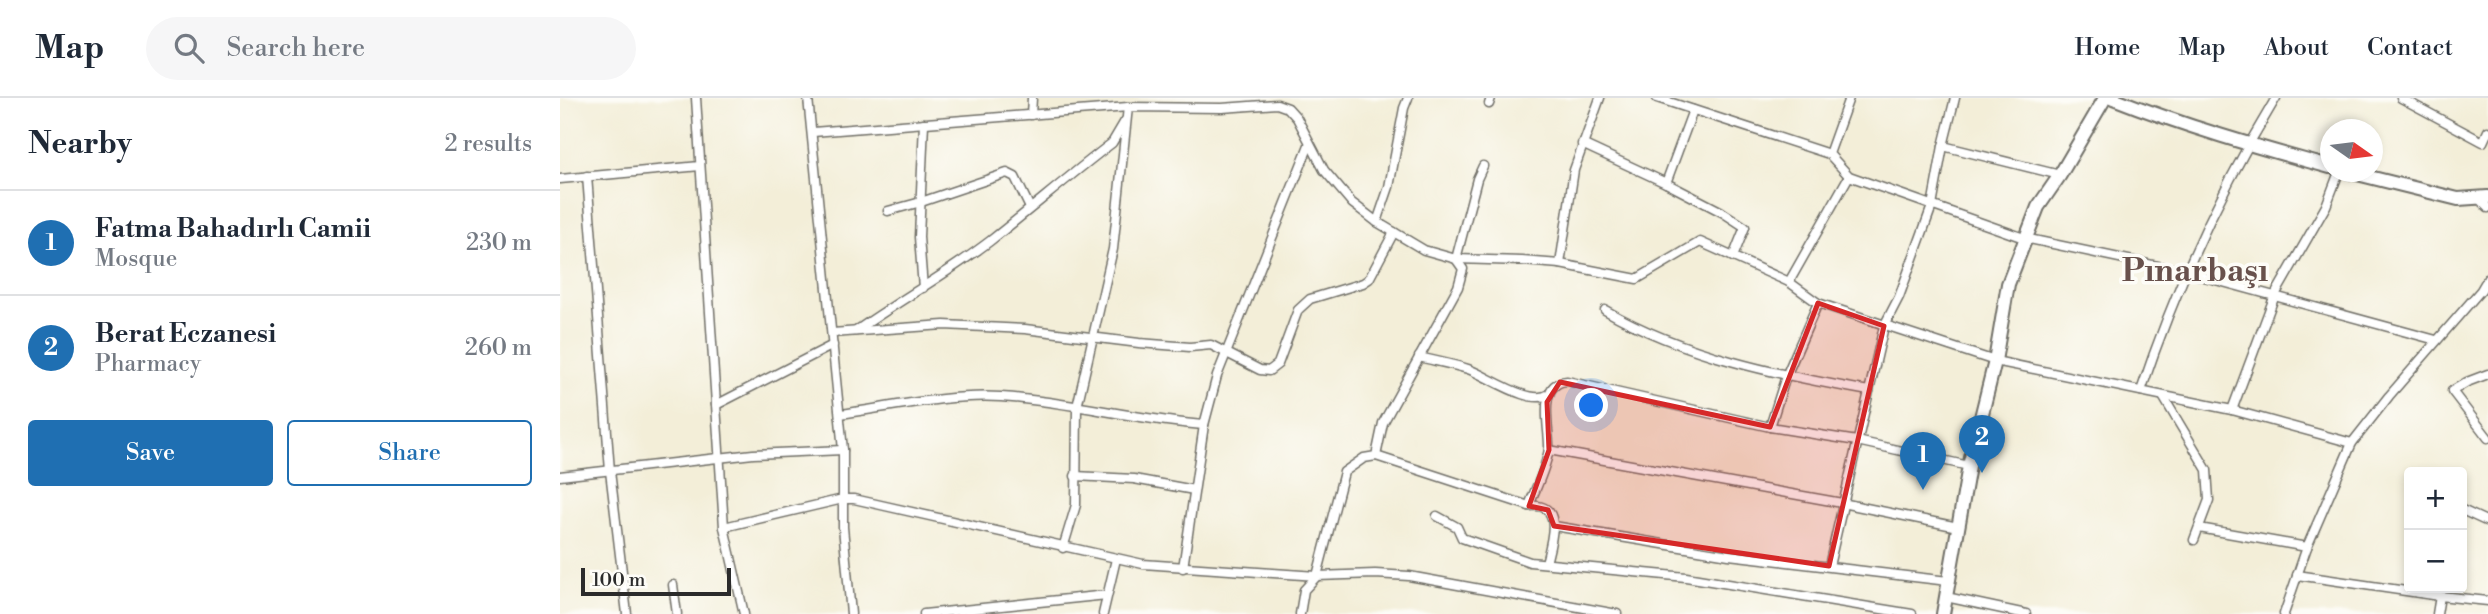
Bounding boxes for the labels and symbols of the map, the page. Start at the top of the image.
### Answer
north arrow [2320,119,2383,182]
district label: Pınarbaşı [2122,251,2268,291]
your location [1574,388,1608,422]
pin: 2 [1959,415,2005,473]
pin: 1 [1900,432,1946,490]
scale bar [581,565,732,597]

